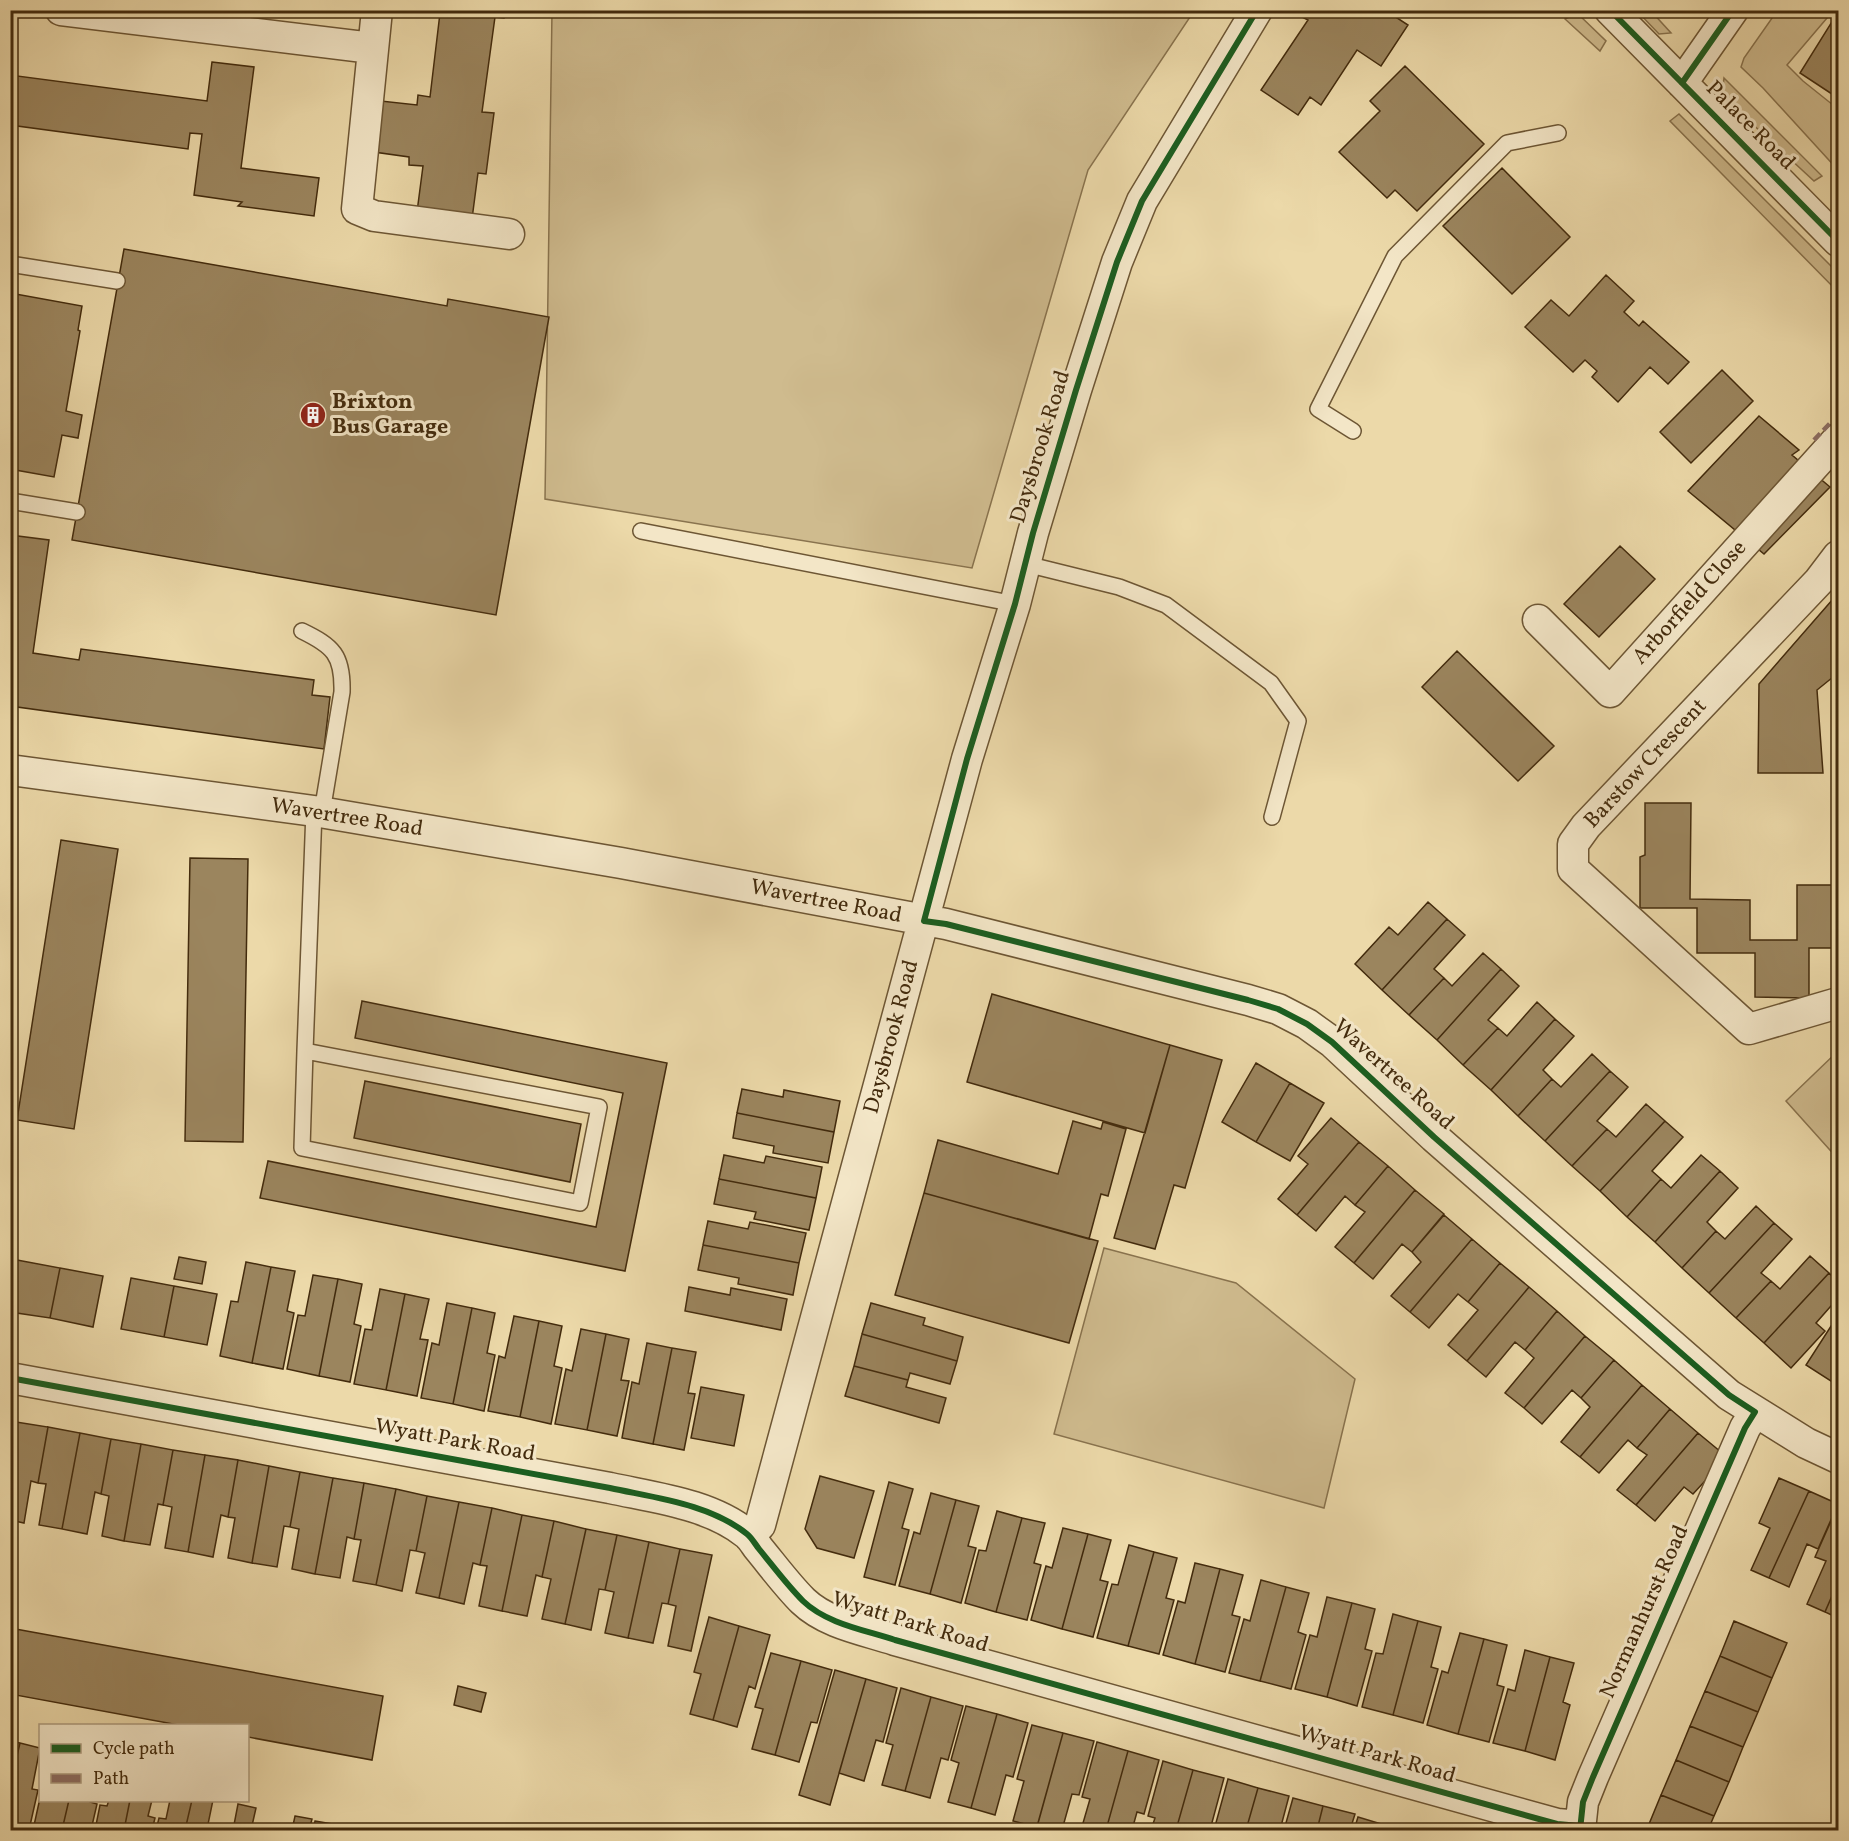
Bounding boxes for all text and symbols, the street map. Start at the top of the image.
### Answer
street label: Palace Road [1698,74,1802,178]
street label: Daysbrook Road [1003,367,1079,527]
place label: Brixton Bus Garage [332,387,448,443]
building icon: Brixton Bus Garage [298,400,328,430]
street label: Arborfield Close [1626,534,1754,672]
street label: Barstow Crescent [1578,692,1715,836]
street label: Wavertree Road [269,791,425,845]
street label: Wavertree Road [748,872,904,932]
street label: Daysbrook Road [857,957,927,1117]
street label: Wavertree Road [1325,1012,1461,1138]
street label: Wyatt Park Road [372,1412,538,1470]
street label: Normanhurst Road [1593,1520,1697,1704]
street label: Wyatt Park Road [828,1584,992,1662]
street label: Wyatt Park Road [1295,1718,1459,1792]
legend [39,1724,249,1802]
text: Cycle path [93,1737,175,1762]
text: Path [93,1767,129,1792]

